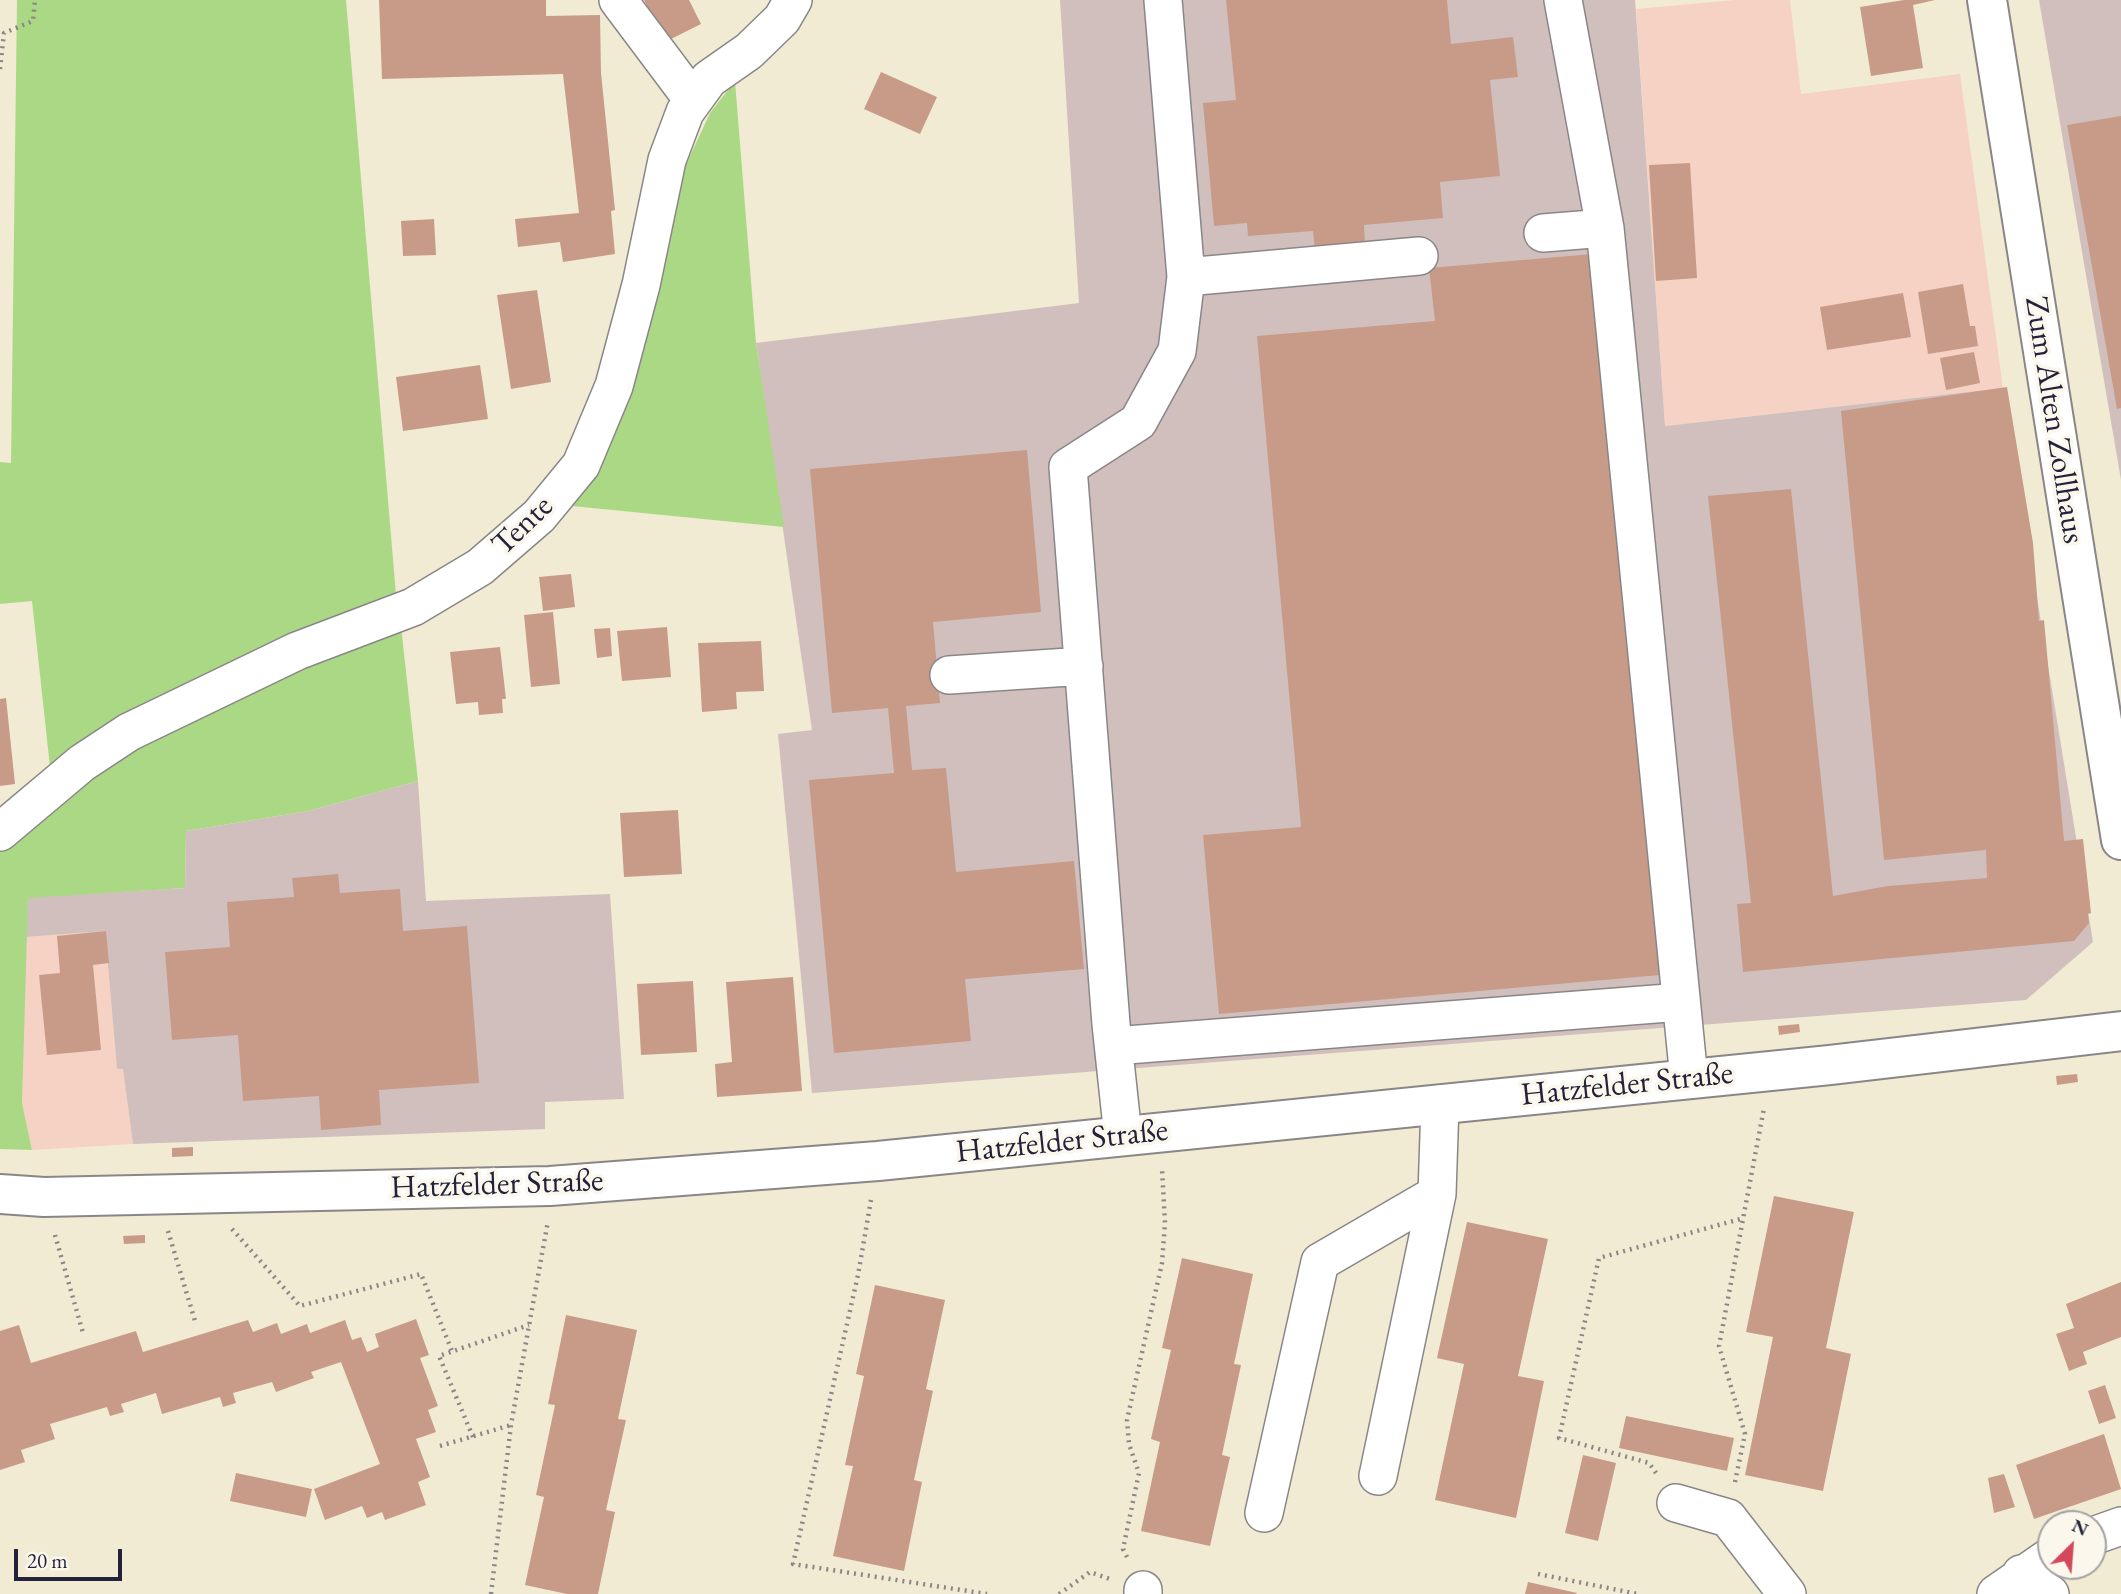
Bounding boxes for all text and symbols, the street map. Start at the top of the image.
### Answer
street label: Zum Alten Zollhaus [2016,294,2092,546]
street label: Tente [484,488,562,564]
street label: Hatzfelder Straße [1519,1055,1735,1115]
street label: Hatzfelder Straße [954,1112,1170,1172]
street label: Hatzfelder Straße [390,1162,604,1208]
north arrow [2037,1510,2107,1580]
text: N [2068,1513,2092,1542]
scale bar [18,1534,126,1578]
text: 20 m [27,1547,68,1574]

